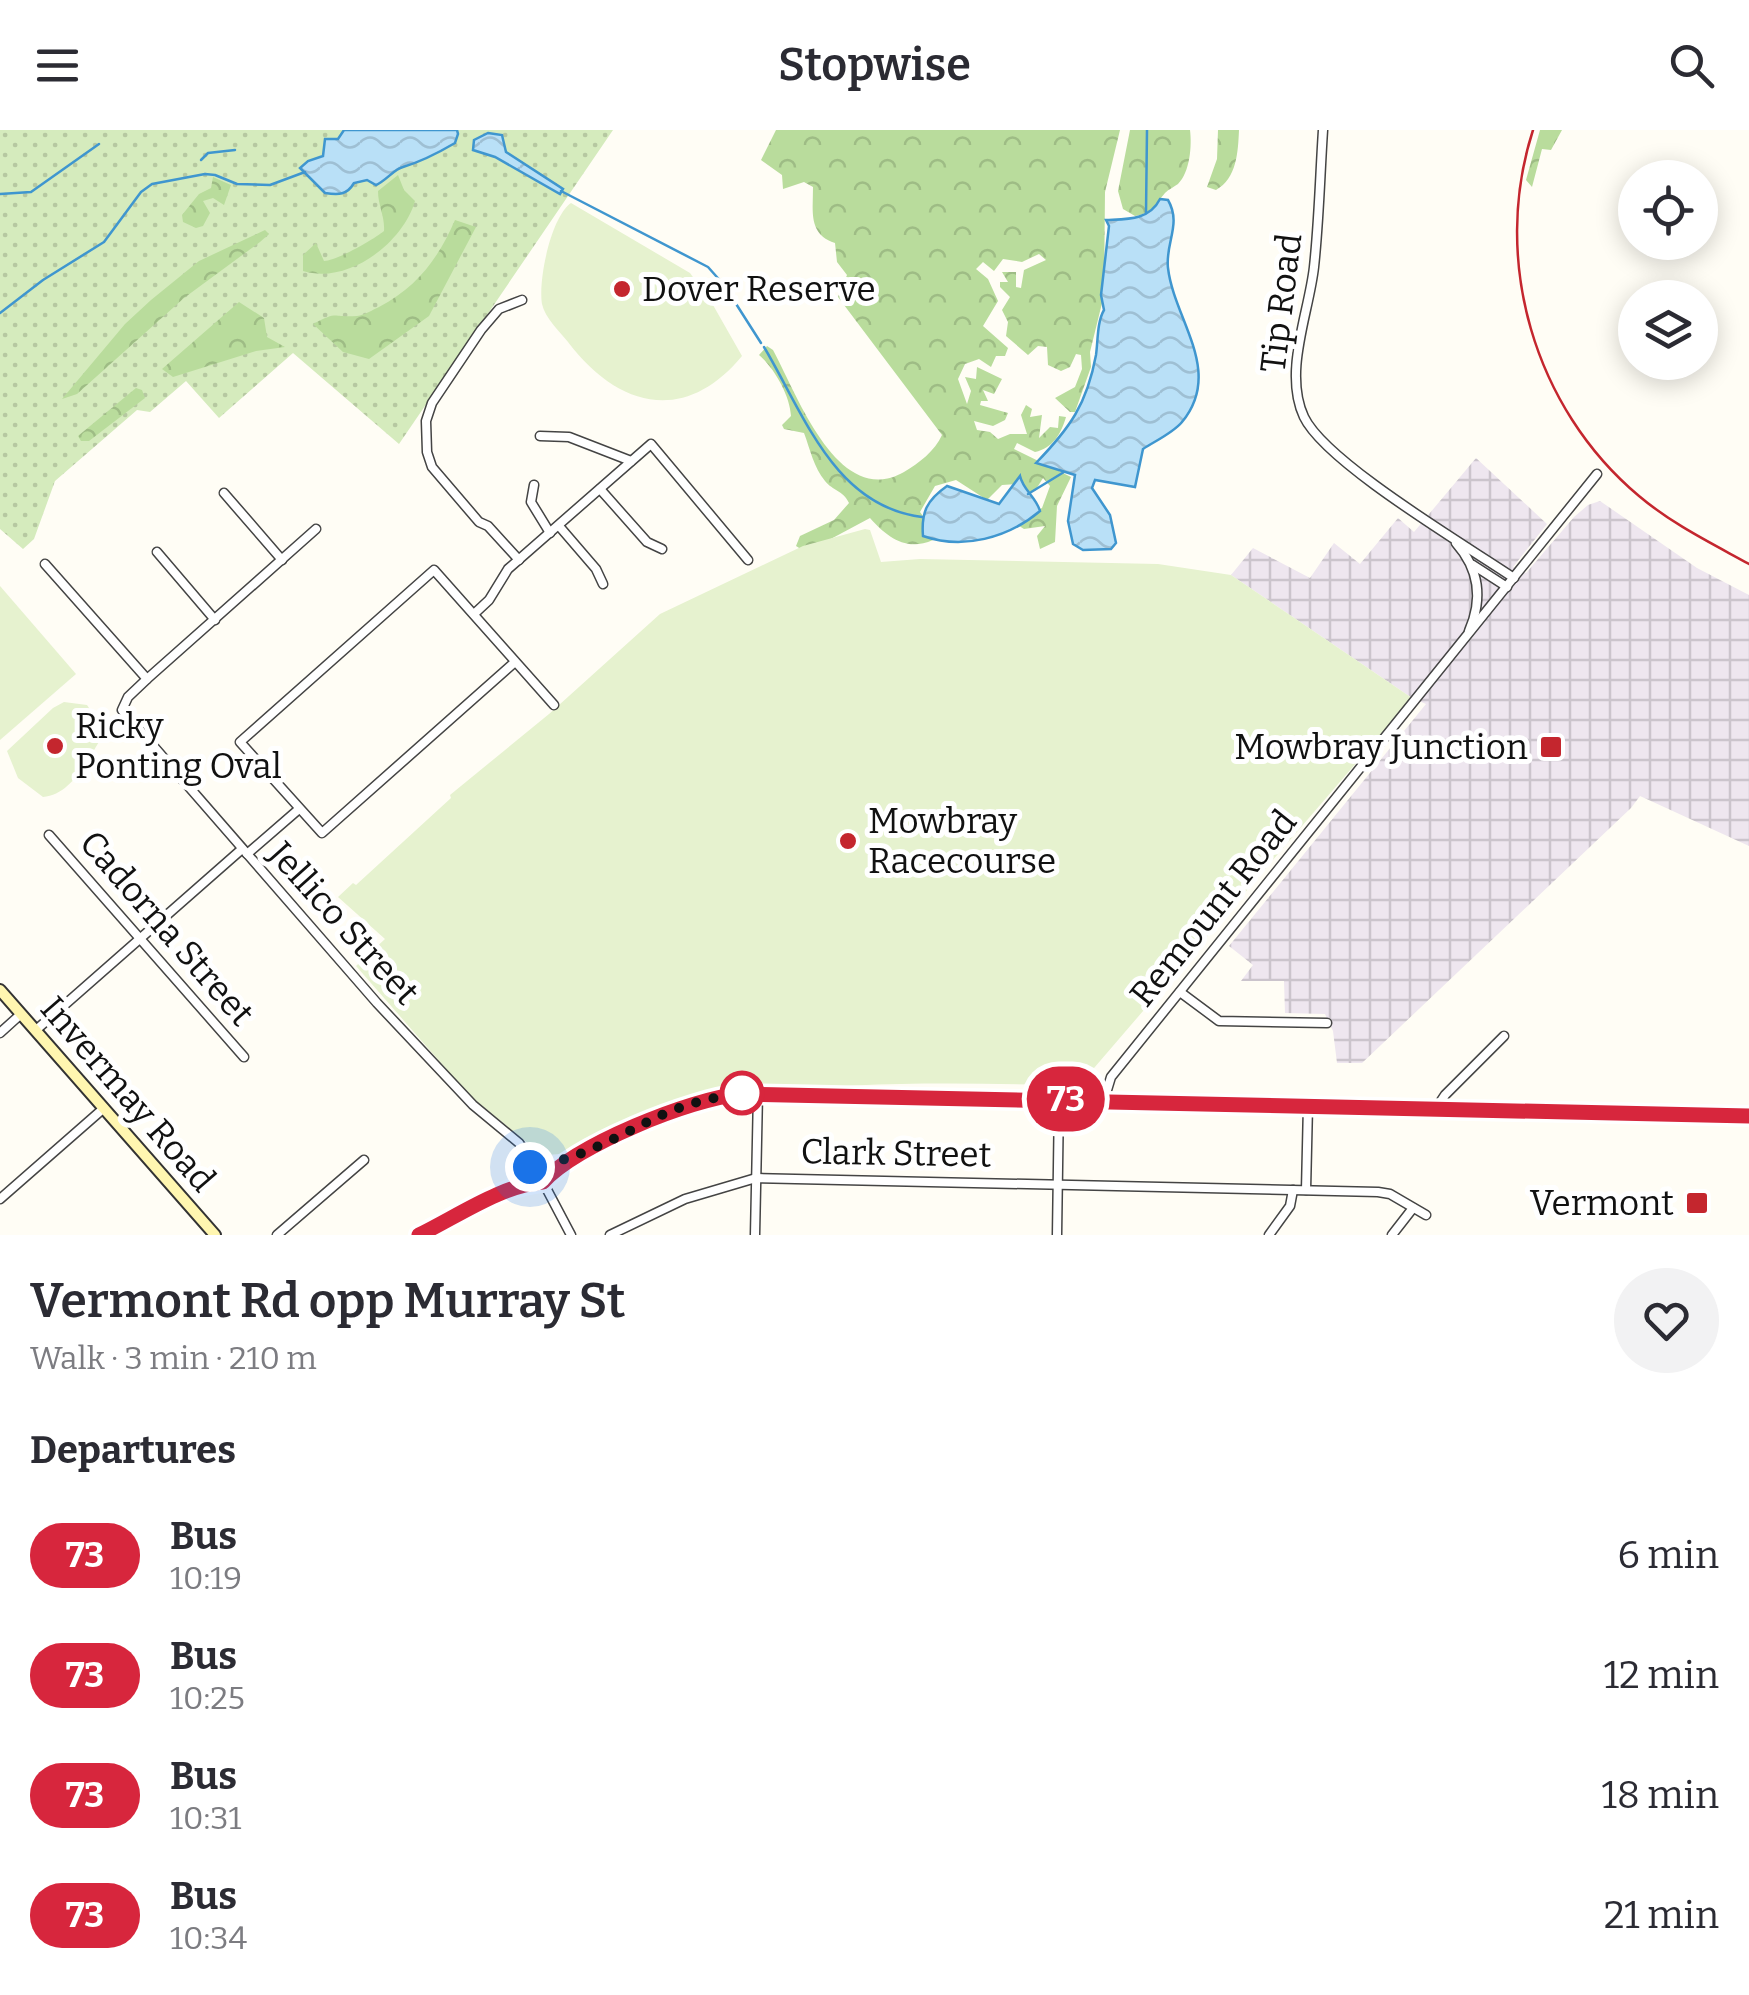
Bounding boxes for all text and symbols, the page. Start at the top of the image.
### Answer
icon: menu [30,38,85,93]
text: Stopwise [778,38,971,92]
icon: search [1664,38,1719,93]
map controls [1618,160,1718,380]
button: locate [1618,160,1718,260]
street label: Tip Road [1252,231,1310,375]
place label: Dover Reserve [642,268,876,310]
marker: Dover Reserve [611,278,633,300]
button: layers [1618,280,1718,380]
place label: Ricky Ponting Oval [75,705,282,787]
place label: Mowbray Junction [1234,726,1528,768]
marker: Mowbray Junction [1538,734,1564,760]
marker: Ricky Ponting Oval [44,735,66,757]
place label: Mowbray Racecourse [868,800,1056,882]
street label: Remount Road [1121,801,1305,1015]
street label: Cadorna Street [71,822,263,1034]
marker: Mowbray Racecourse [837,830,859,852]
street label: Jellico Street [259,832,428,1013]
street label: Invermay Road [32,988,224,1200]
line badge: 73 [1021,1066,1111,1132]
unlabelled marker [721,1072,763,1114]
text: 73 [1047,1078,1085,1120]
street label: Clark Street [800,1130,992,1176]
your location [505,1142,555,1192]
place label: Vermont [1530,1182,1674,1224]
marker: Vermont [1684,1190,1710,1216]
button: heart [1614,1268,1719,1373]
text: Vermont Rd opp Murray St [30,1272,625,1330]
text: Walk · 3 min · 210 m [30,1339,317,1377]
text: Departures [30,1427,236,1473]
text: Bus [170,1513,237,1559]
text: 6 min [1617,1532,1719,1578]
text: 73 [66,1534,104,1576]
text: 10:19 [170,1559,242,1597]
text: Bus [170,1633,237,1679]
text: 12 min [1604,1652,1719,1698]
text: 73 [66,1654,104,1696]
text: 10:25 [170,1679,245,1717]
text: Bus [170,1753,237,1799]
text: 18 min [1602,1772,1719,1818]
text: 73 [66,1774,104,1816]
text: 10:31 [170,1799,242,1837]
text: Bus [170,1873,237,1919]
text: 21 min [1604,1892,1719,1938]
text: 73 [66,1894,104,1936]
text: 10:34 [170,1919,247,1957]

